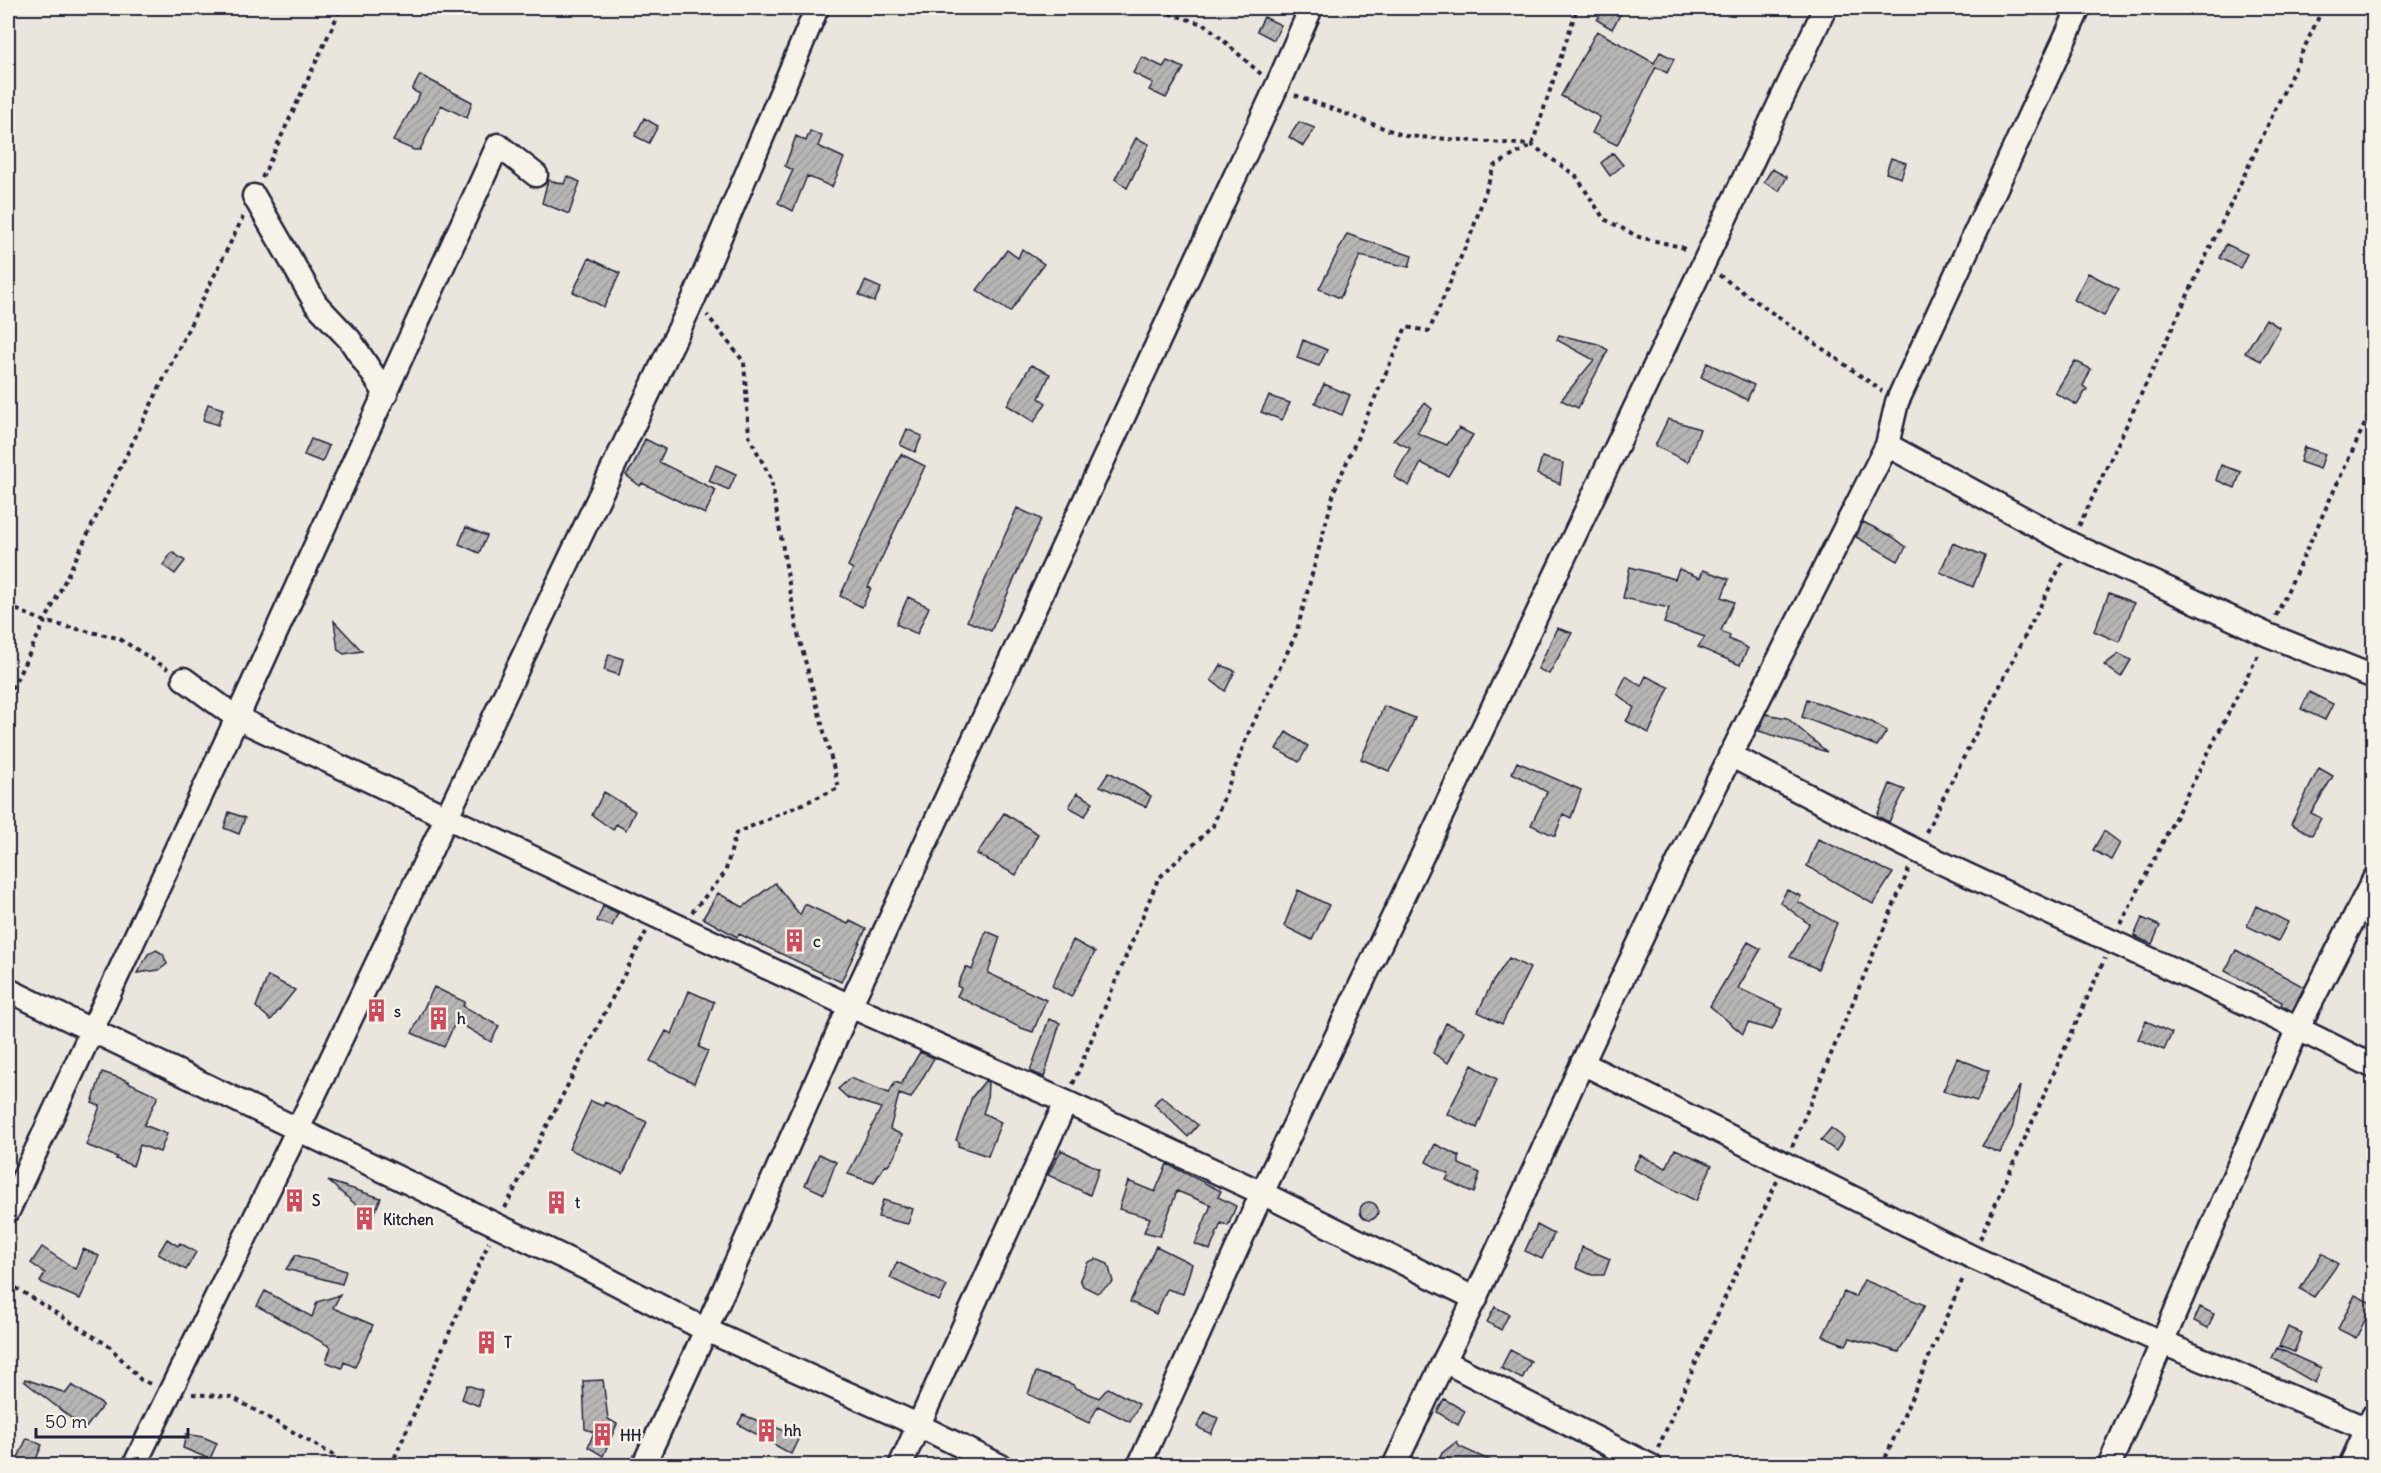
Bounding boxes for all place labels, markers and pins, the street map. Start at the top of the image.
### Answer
building icon: c [782,928,808,954]
place label: c [813,932,821,951]
building icon: s [363,998,389,1024]
place label: s [394,1002,401,1021]
building icon: h [426,1005,452,1031]
place label: h [457,1009,466,1028]
building icon: S [281,1187,307,1213]
building icon: t [544,1189,570,1215]
place label: S [312,1191,320,1210]
place label: t [575,1193,581,1212]
building icon: Kitchen [352,1206,378,1232]
place label: Kitchen [383,1210,434,1229]
building icon: T [473,1329,499,1355]
place label: T [504,1333,512,1352]
building icon: hh [753,1417,779,1443]
place label: hh [784,1421,802,1440]
building icon: HH [589,1422,615,1448]
place label: HH [620,1426,642,1445]

